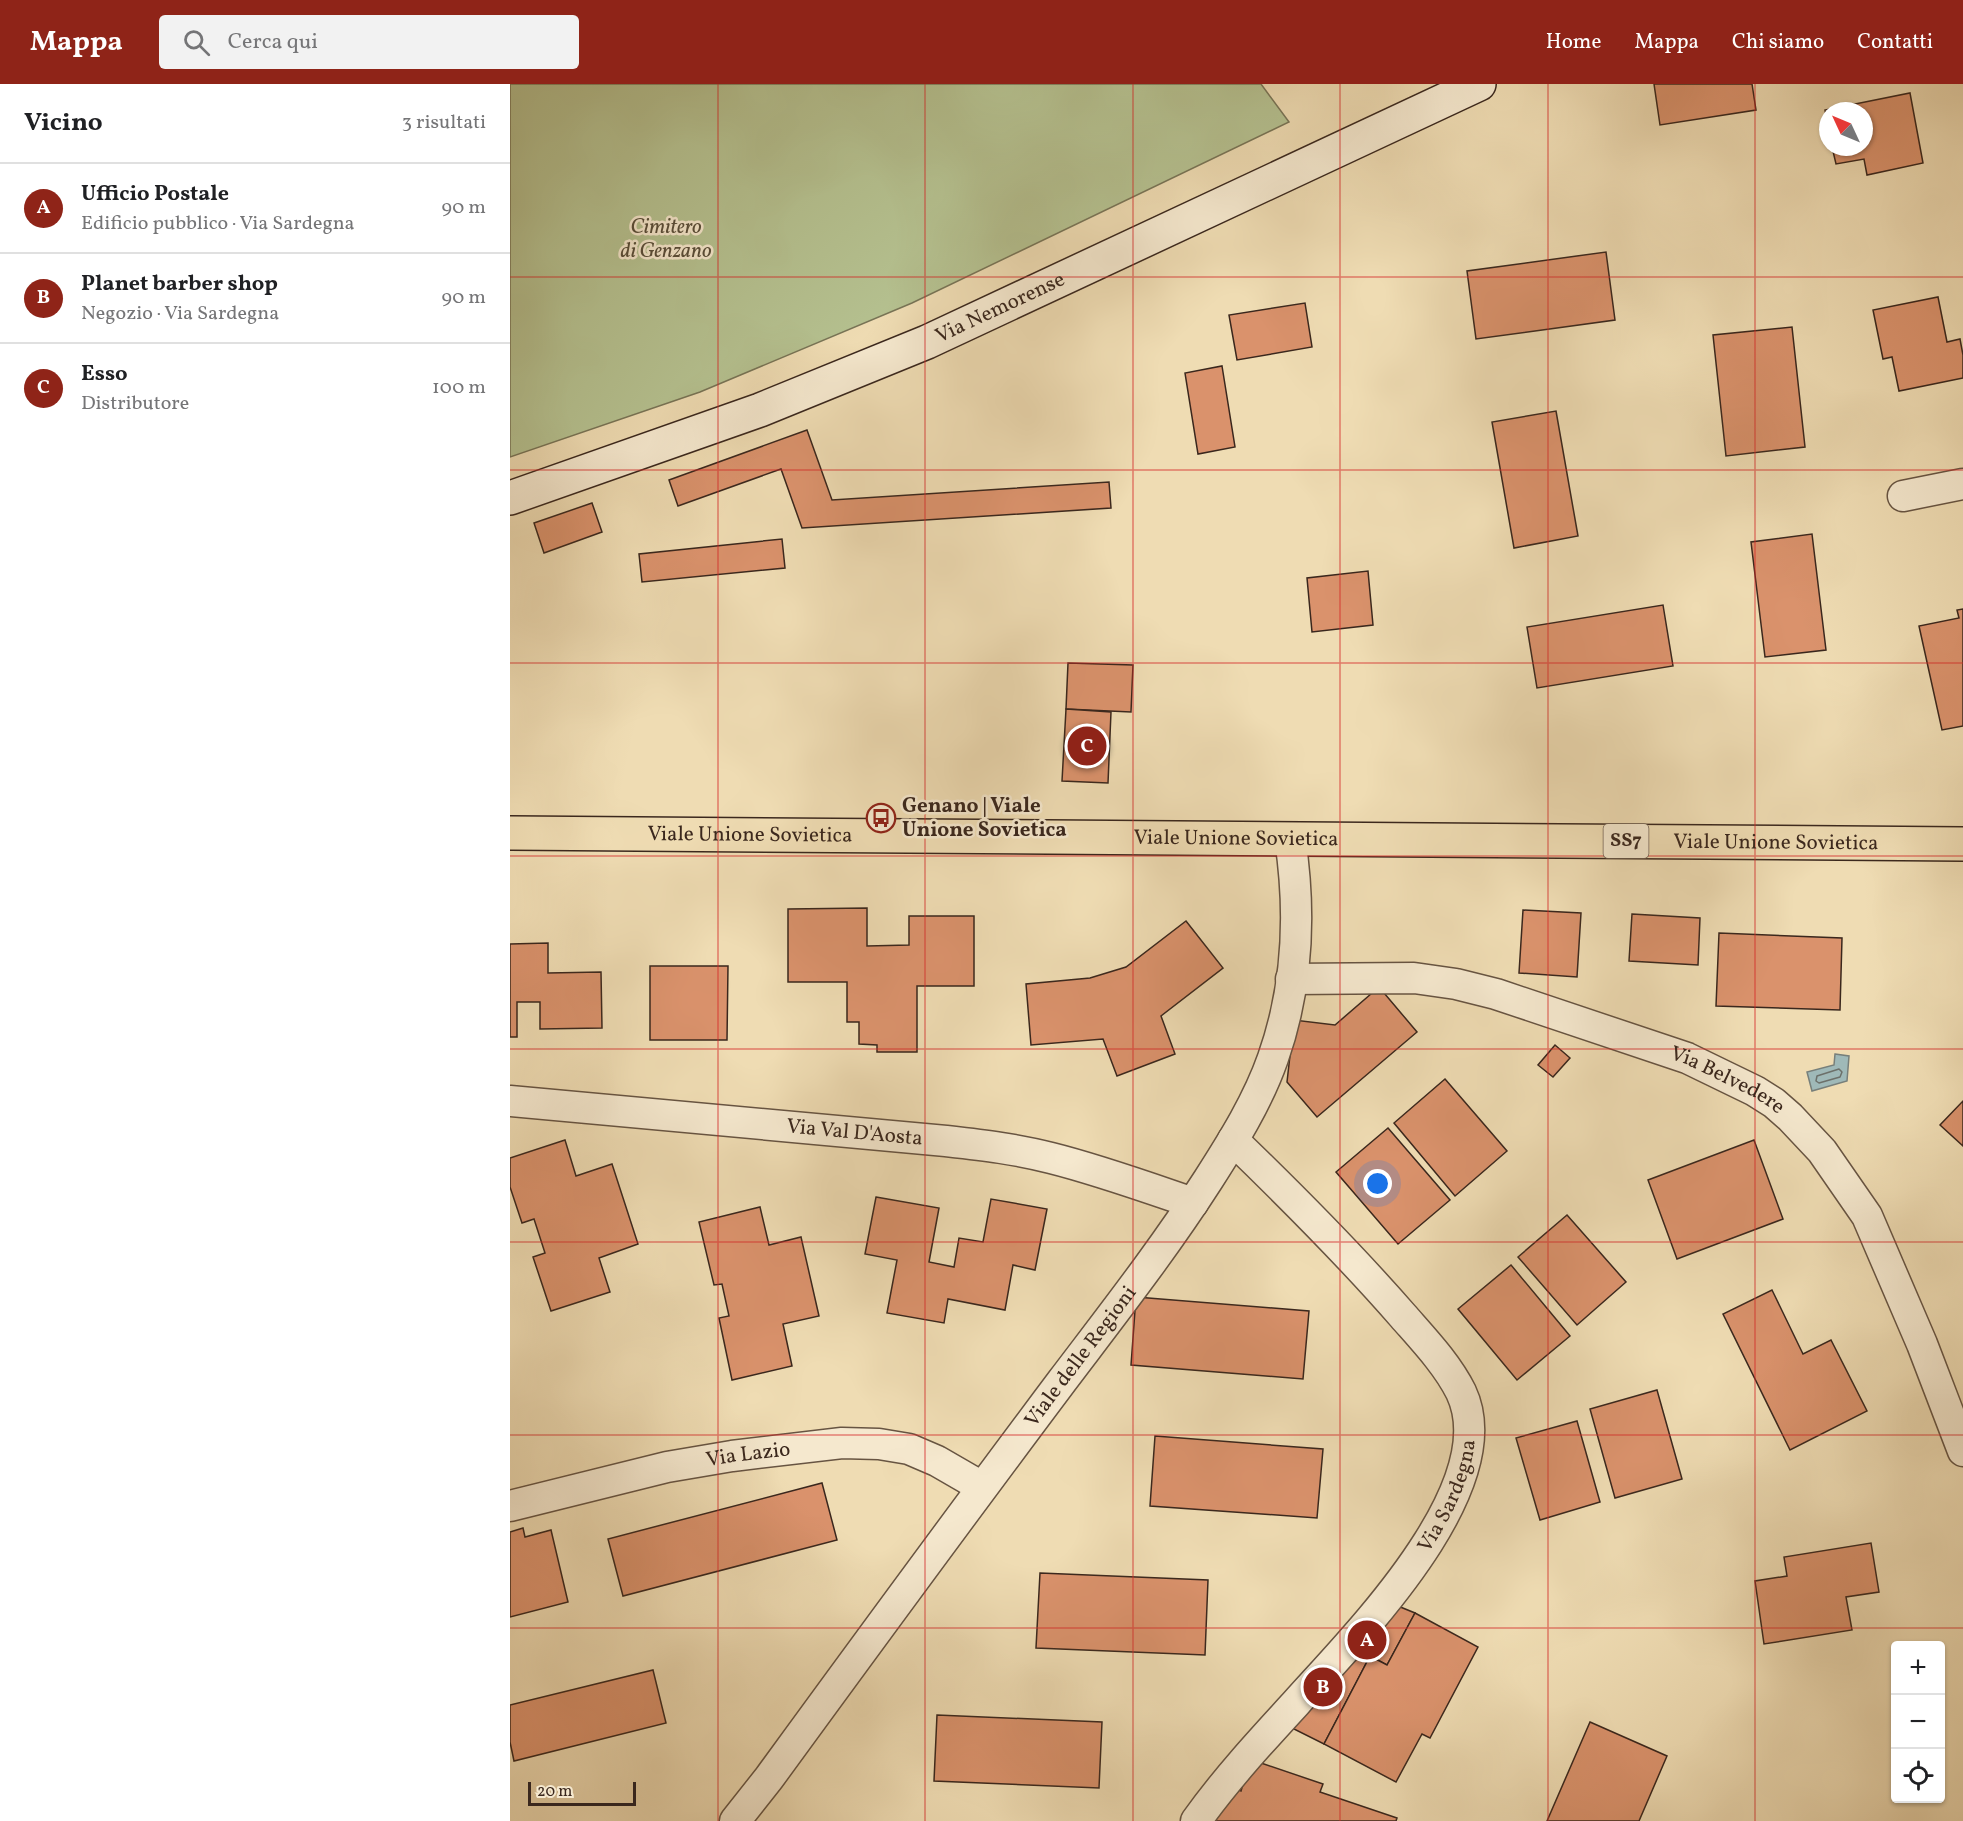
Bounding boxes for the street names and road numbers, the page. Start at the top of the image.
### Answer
street label: Via Nemorense [931,265,1070,351]
street label: Viale Unione Sovietica [647,820,853,850]
street label: Viale Unione Sovietica [1133,823,1339,854]
road number: SS7 [1604,824,1648,858]
street label: Viale Unione Sovietica [1673,827,1879,858]
street label: Via Belvedere [1667,1039,1791,1121]
street label: Via Val D'Aosta [785,1112,924,1153]
street label: Viale delle Regioni [1018,1280,1144,1433]
street label: Via Lazio [704,1435,792,1475]
street label: Via Sardegna [1411,1438,1483,1558]

